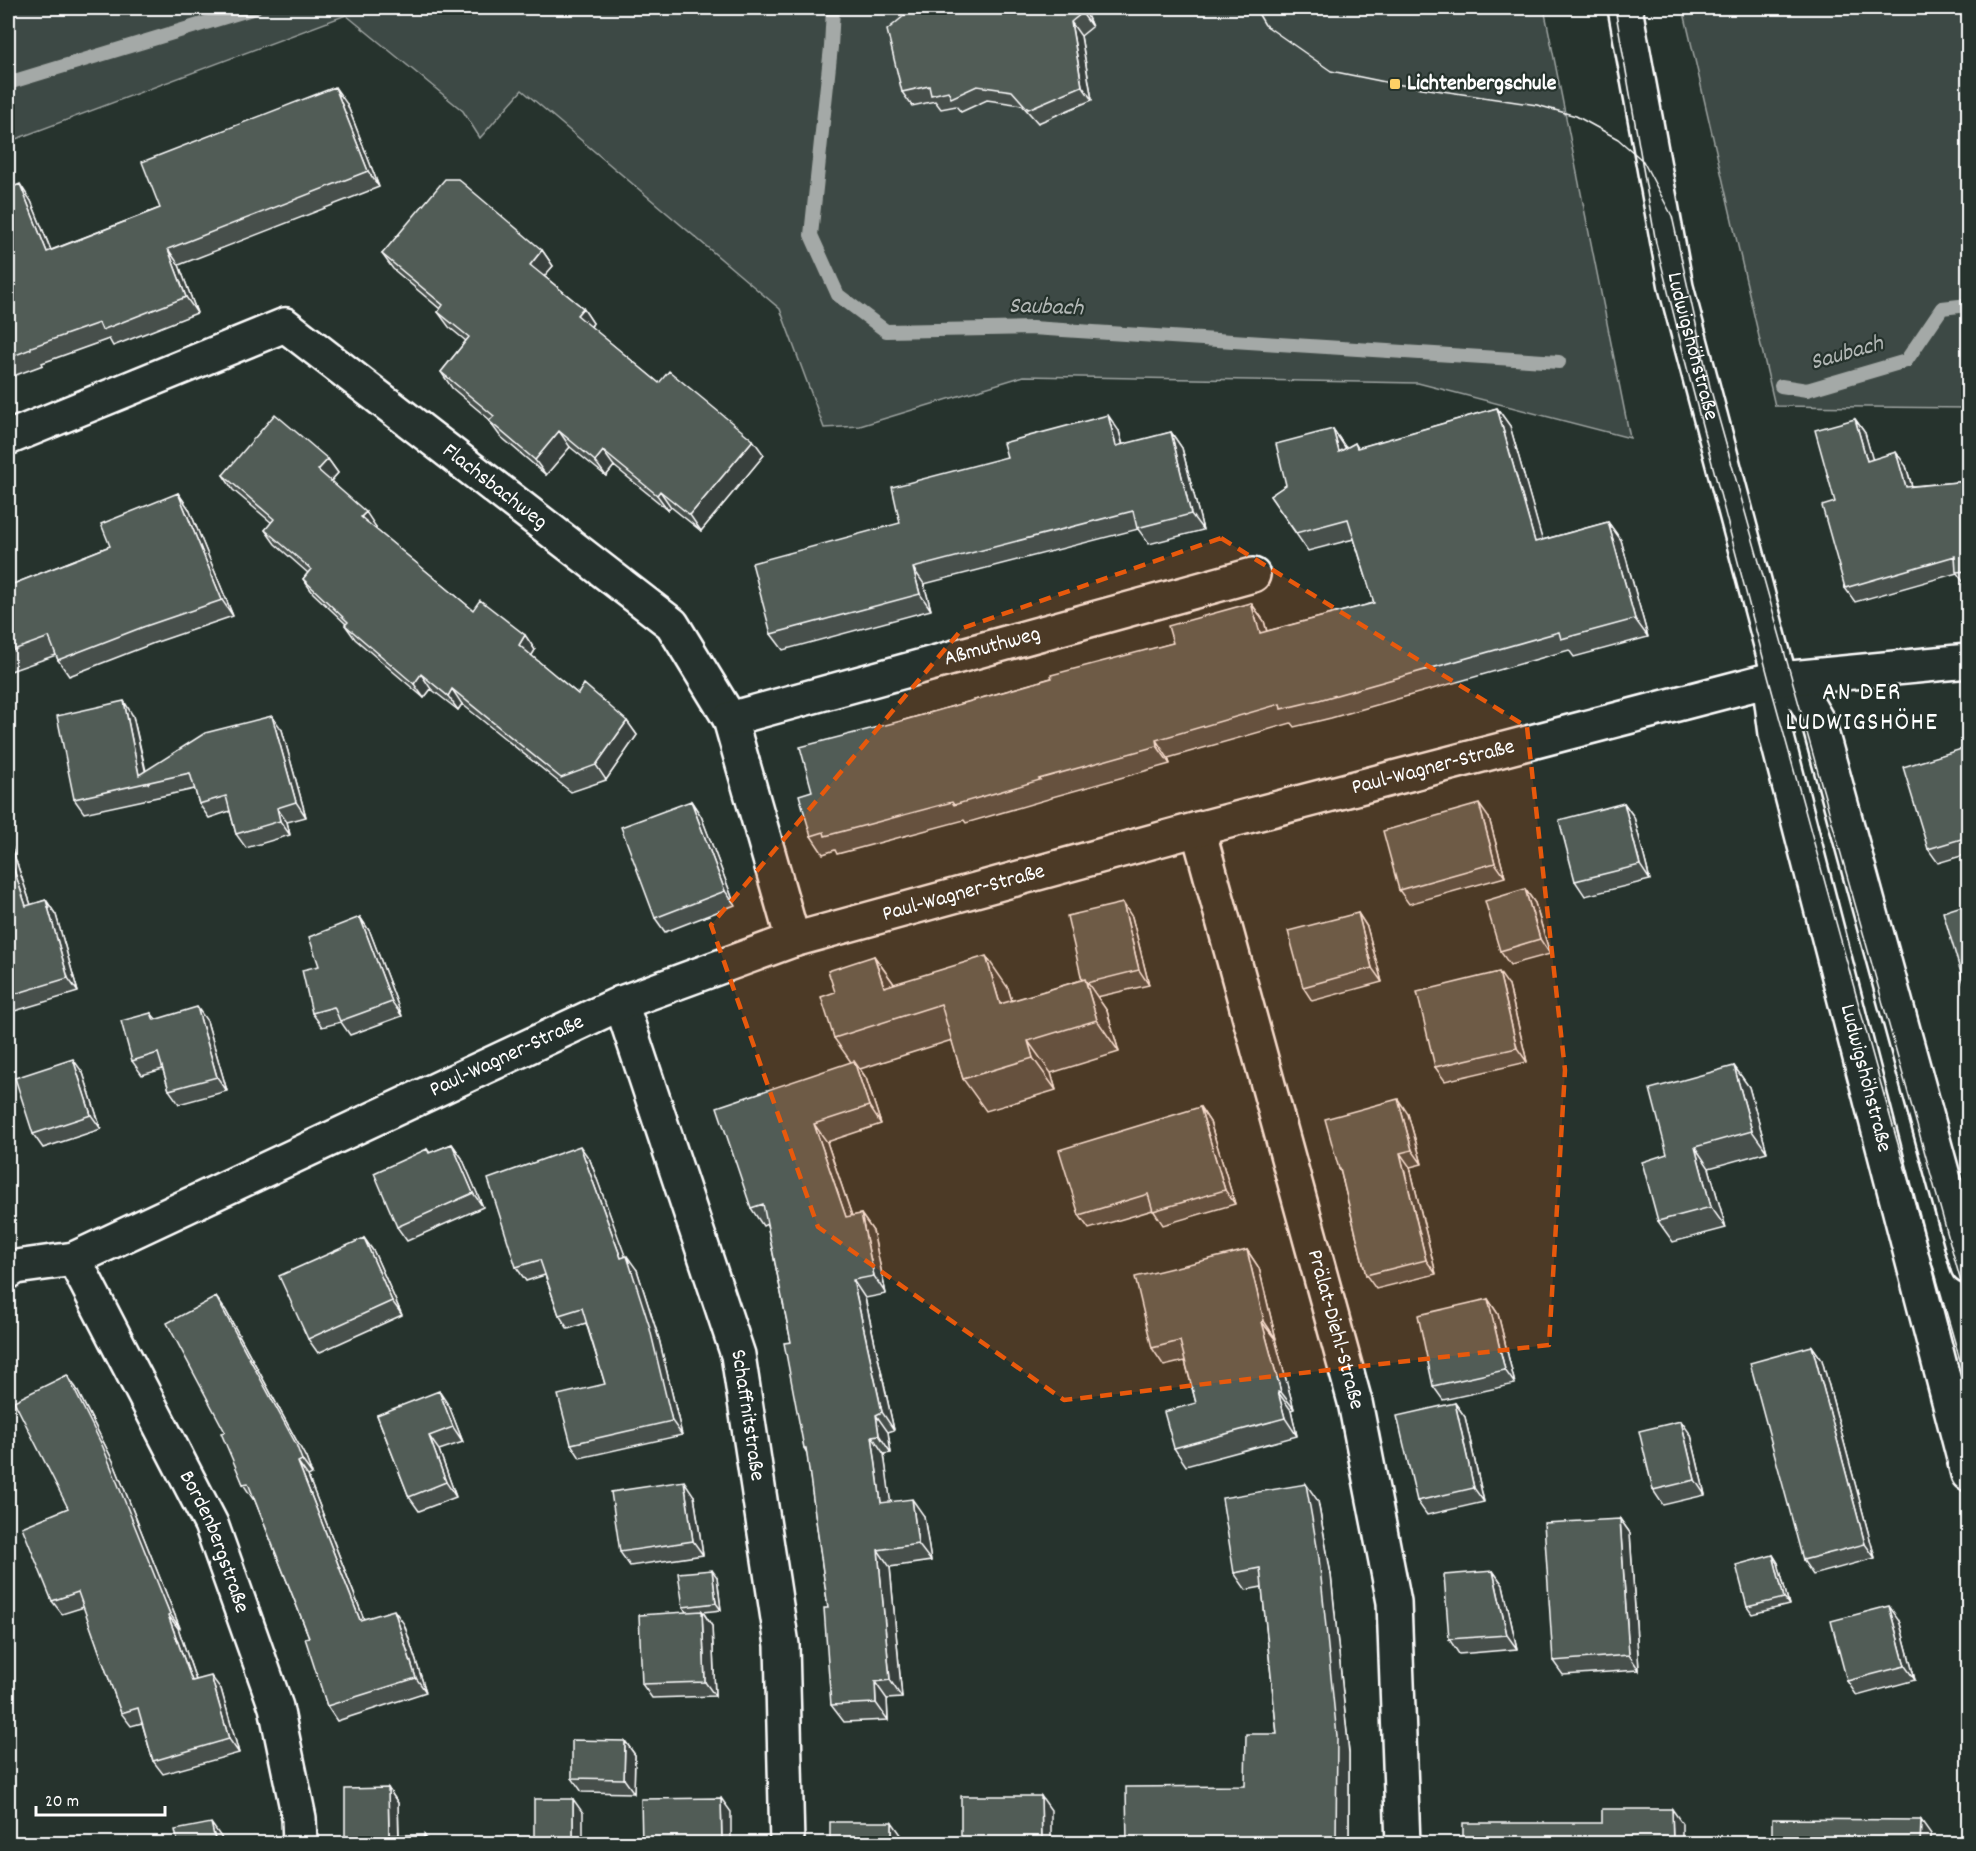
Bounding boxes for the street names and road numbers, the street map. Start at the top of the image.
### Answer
street label: Ludwigshöhstraße [1658,270,1726,424]
street label: Flachsbachweg [435,436,554,538]
street label: Aßmuthweg [941,619,1044,675]
street label: Paul-Wagner-Straße [1348,732,1518,804]
street label: Paul-Wagner-Straße [879,856,1048,930]
street label: Ludwigshöhstraße [1831,1001,1899,1156]
street label: Paul-Wagner-Straße [425,1007,589,1106]
street label: Prälat-Diehl-Straße [1298,1246,1372,1412]
street label: Schaffnitstraße [722,1345,772,1483]
street label: Bordenbergstraße [171,1465,257,1617]

